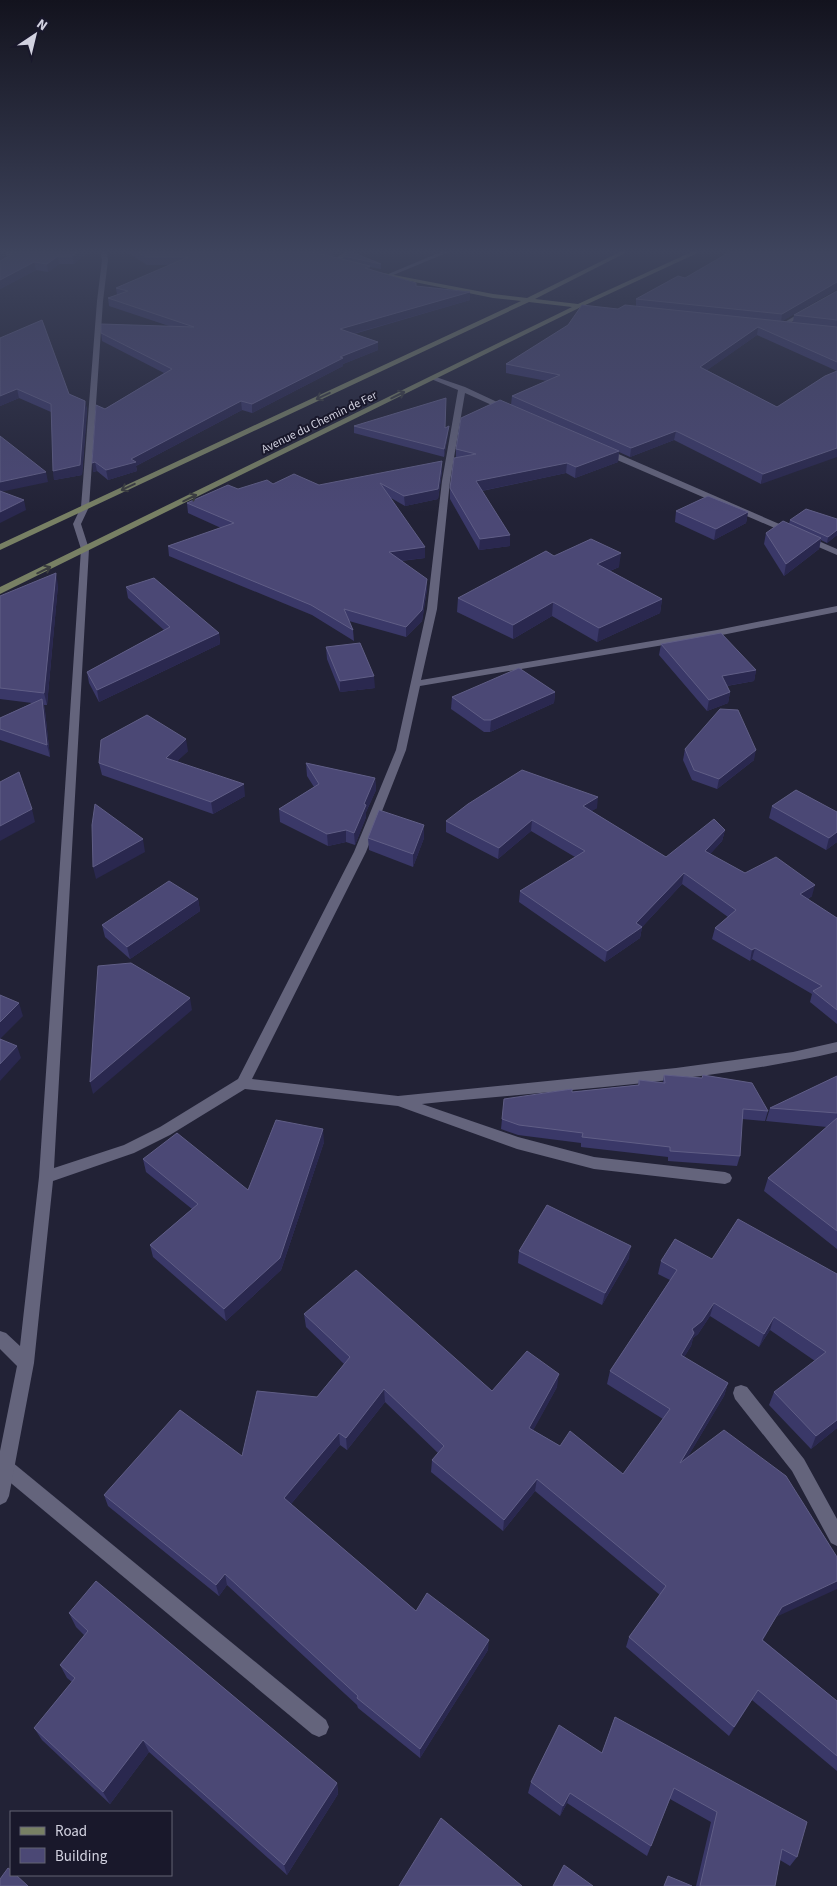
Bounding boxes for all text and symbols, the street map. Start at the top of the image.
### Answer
north arrow [10,10,60,60]
text: N [32,14,51,36]
street label: Avenue du Chemin de Fer [258,387,381,458]
one-way arrow [390,390,405,399]
one-way arrow [316,391,331,401]
one-way arrow [121,482,136,492]
one-way arrow [182,493,197,503]
one-way arrow [36,565,51,574]
legend [10,1811,172,1876]
text: Road [55,1821,87,1842]
text: Building [55,1846,108,1867]

